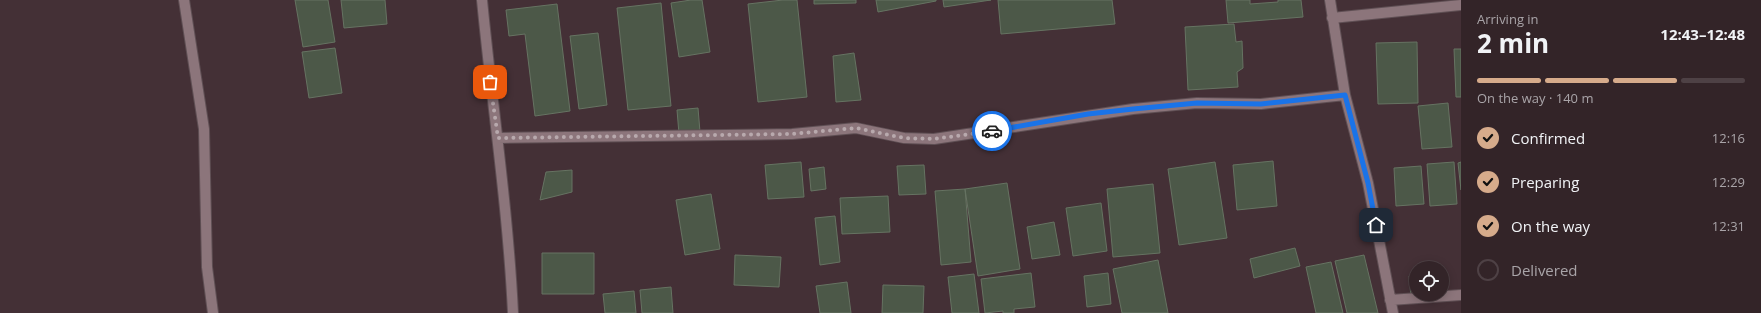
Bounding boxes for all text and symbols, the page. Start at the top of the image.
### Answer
text: Arriving in [1477,10,1539,28]
text: 12:43–12:48 [1660,24,1745,44]
text: 2 min [1477,25,1549,61]
pin [473,65,507,99]
icon: bag [479,71,501,93]
text: On the way · 140 m [1477,89,1593,107]
courier [972,111,1012,151]
icon: car [981,120,1003,142]
icon: check [1477,127,1499,149]
text: Confirmed [1511,128,1585,148]
text: 12:16 [1712,129,1745,147]
icon: check [1477,171,1499,193]
text: Preparing [1511,172,1579,192]
text: 12:29 [1712,173,1745,191]
pin [1359,208,1393,242]
icon: home [1365,214,1387,236]
icon: check [1477,215,1499,237]
text: On the way [1511,216,1590,236]
text: 12:31 [1712,217,1745,235]
text: Delivered [1511,260,1578,280]
map controls [1409,261,1449,301]
button: locate [1409,261,1449,301]

